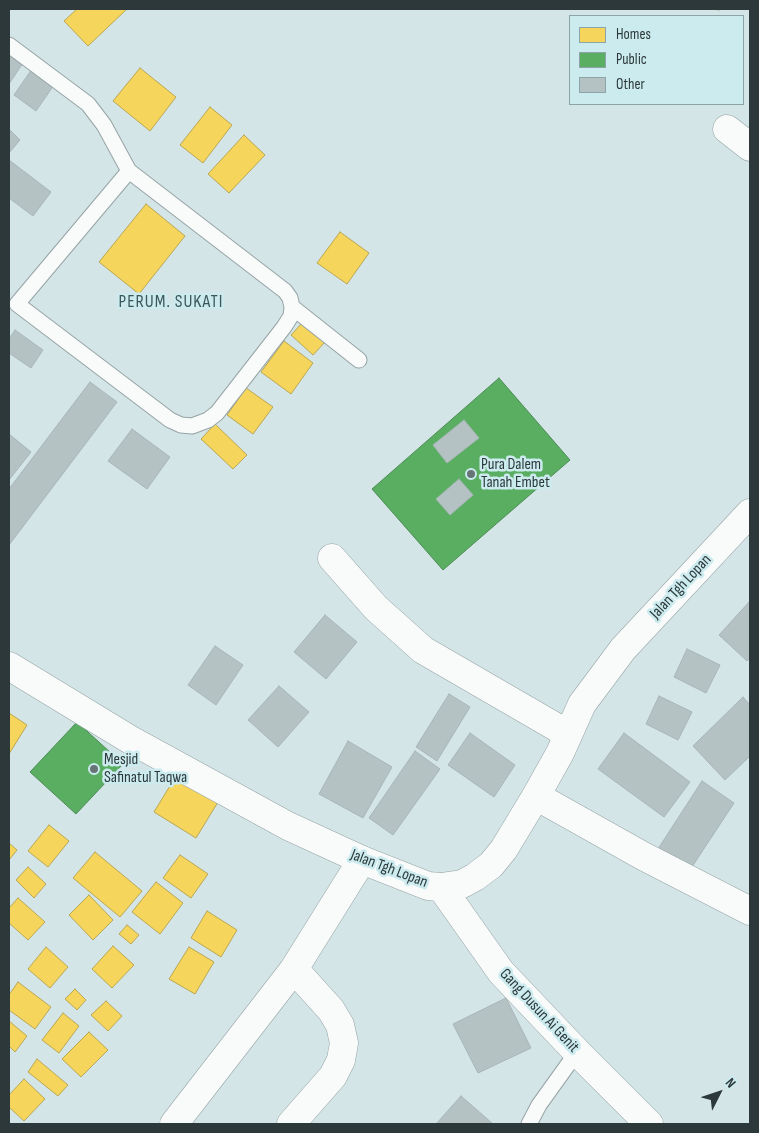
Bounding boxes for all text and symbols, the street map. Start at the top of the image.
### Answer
legend [569,15,744,105]
text: Homes [616,25,651,44]
text: Public [616,50,647,69]
text: Other [616,75,645,94]
district label: PERUM. SUKATI [117,291,225,313]
place label: Pura Dalem Tanah Embet [481,455,550,493]
marker: Pura Dalem Tanah Embet [465,468,477,480]
street label: Jalan Tgh Lopan [646,551,716,623]
place label: Mesjid Safinatul Taqwa [104,750,187,788]
marker: Mesjid Safinatul Taqwa [88,763,100,775]
street label: Jalan Tgh Lopan [348,846,430,892]
street label: Gang Dusun Ai Genit [495,965,583,1057]
north arrow [694,1068,744,1118]
text: N [722,1074,740,1091]

